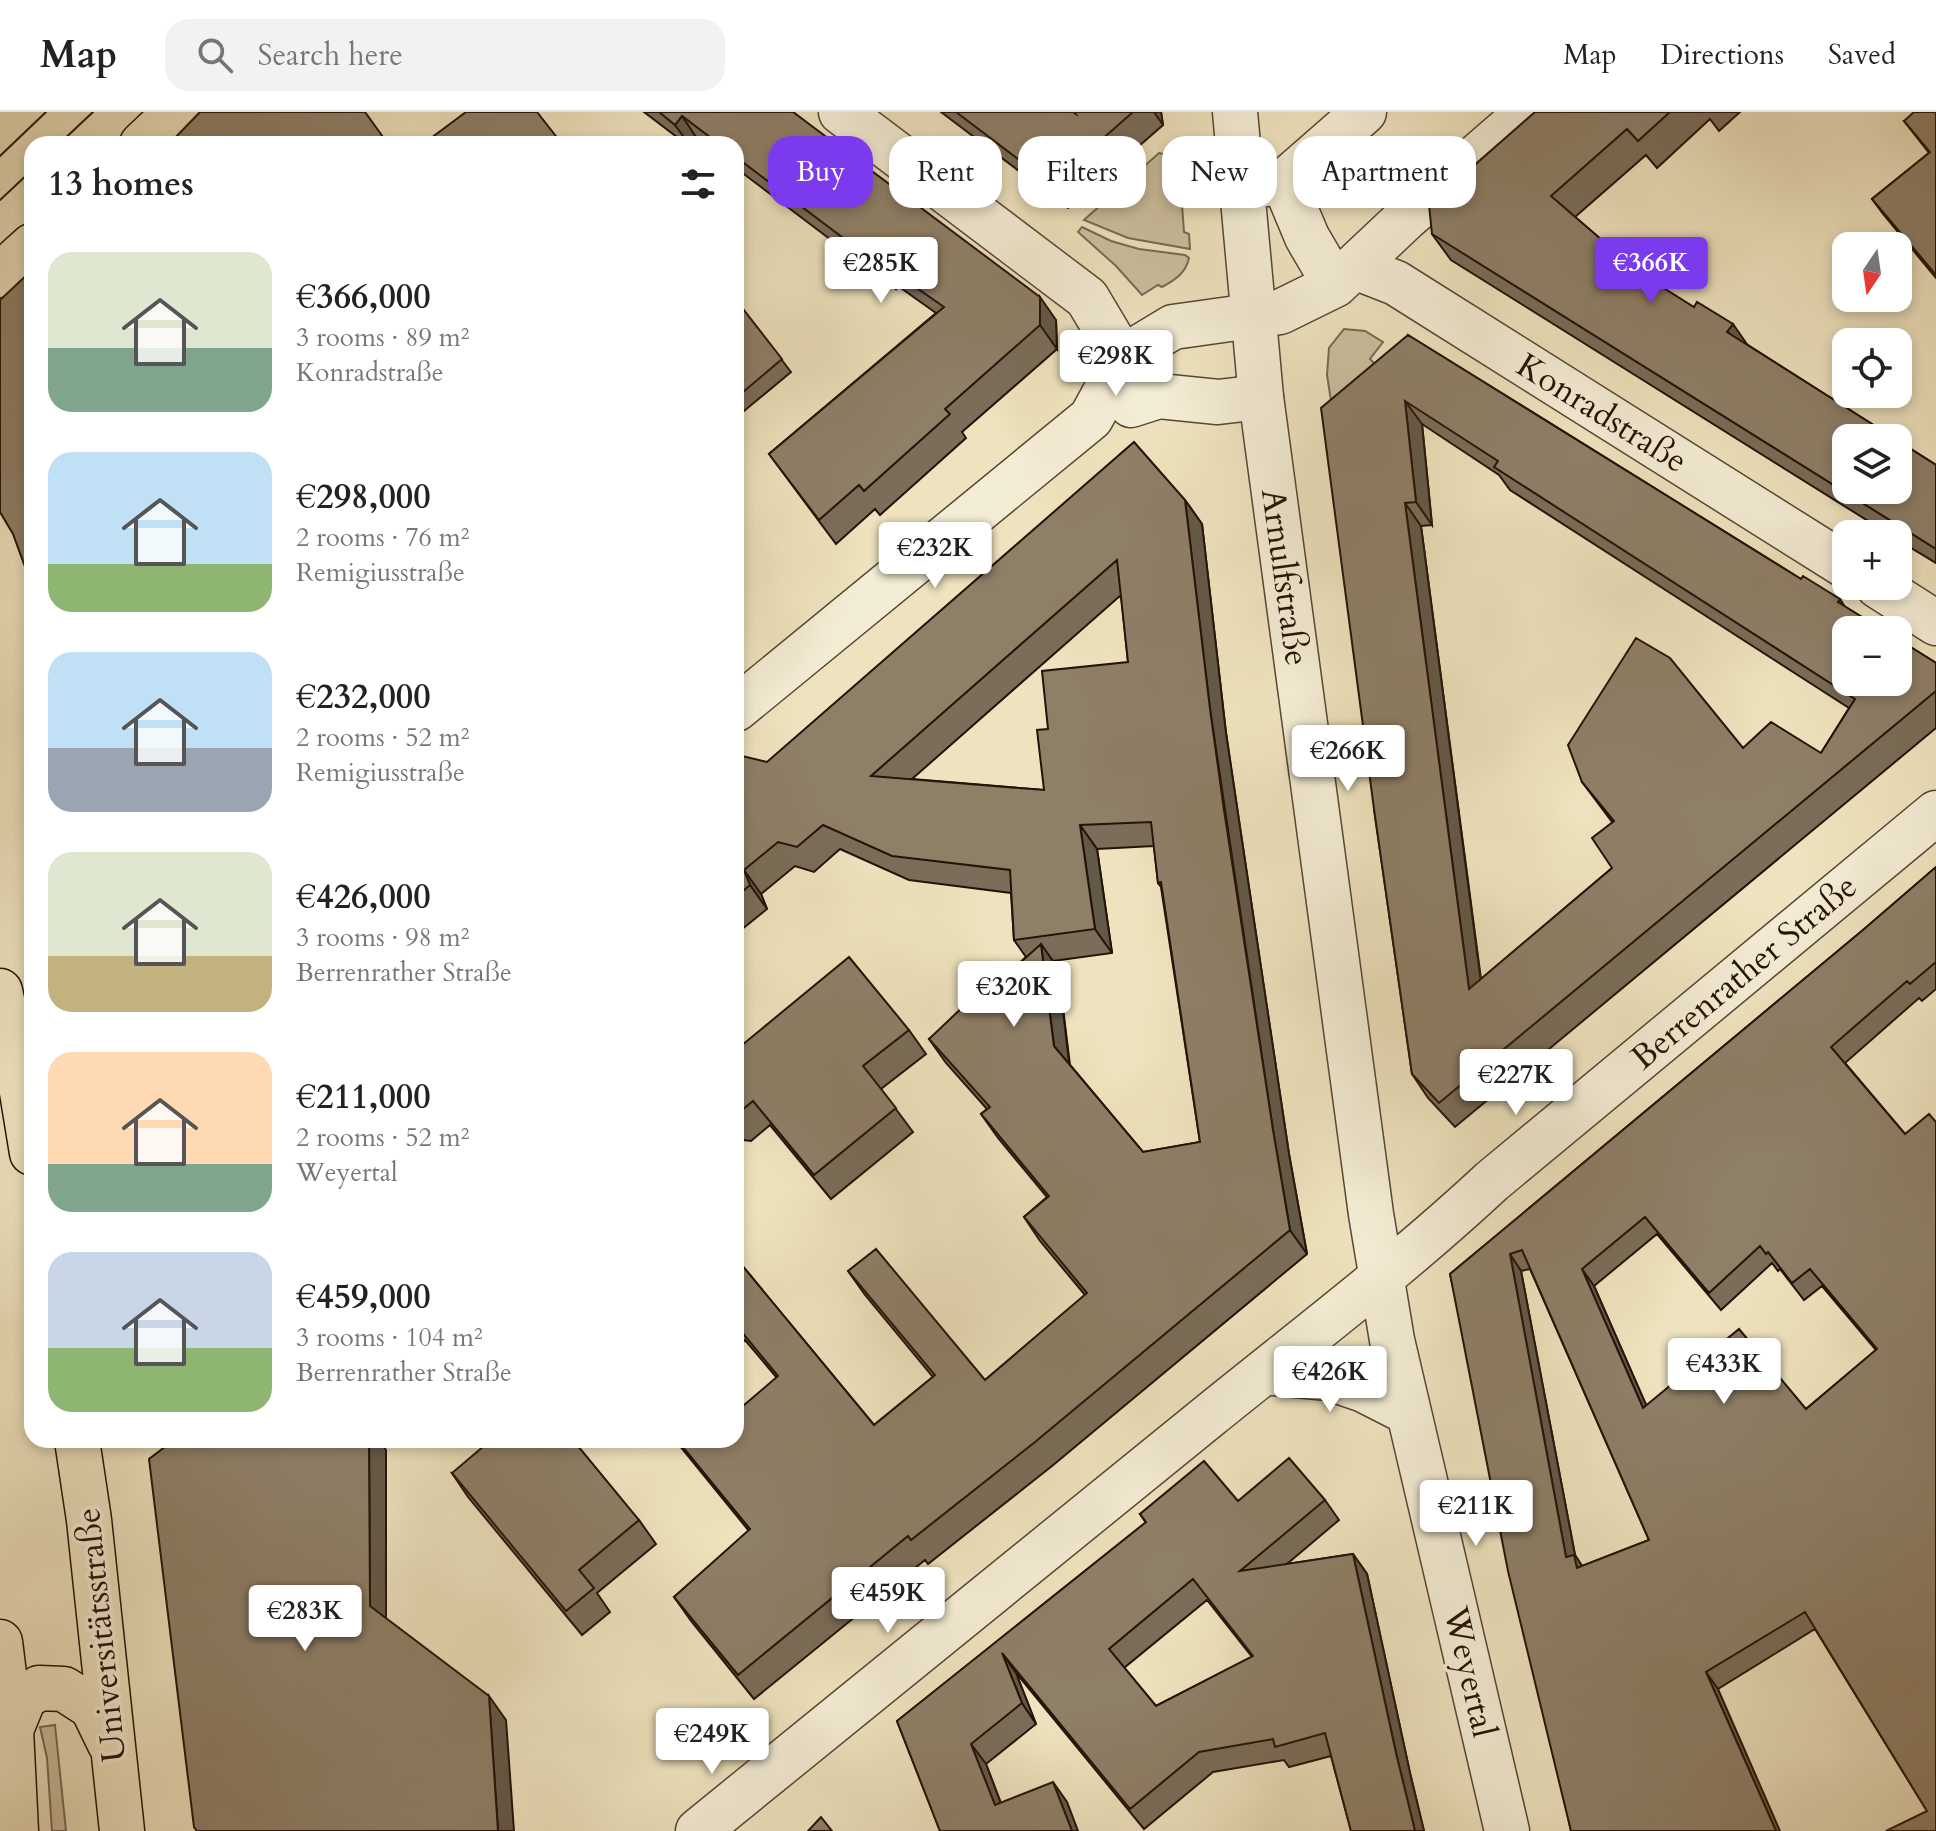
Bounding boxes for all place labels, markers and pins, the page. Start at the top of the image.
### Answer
pin: €285K [825,237,937,305]
pin: €366K [1595,237,1707,305]
pin: €298K [1060,330,1172,398]
pin: €232K [879,522,991,590]
pin: €266K [1292,725,1404,793]
pin: €320K [958,961,1070,1029]
pin: €227K [1460,1049,1572,1117]
pin: €433K [1668,1338,1780,1406]
pin: €426K [1274,1346,1386,1414]
pin: €211K [1420,1480,1532,1548]
pin: €459K [832,1567,944,1635]
pin: €283K [249,1585,361,1653]
pin: €249K [656,1708,768,1776]

